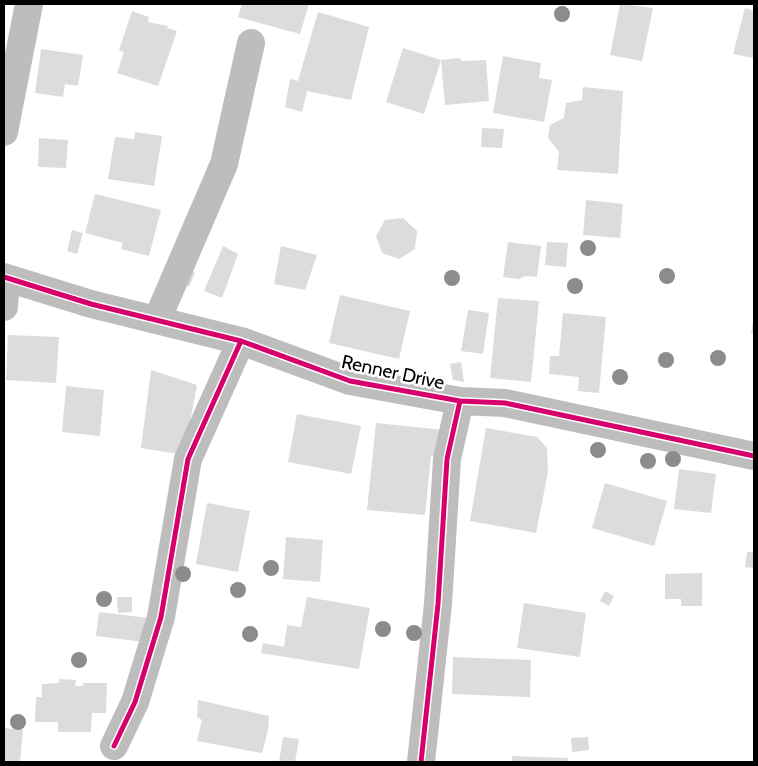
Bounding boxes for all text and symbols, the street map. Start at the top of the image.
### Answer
street label: Renner Drive [339,350,447,394]

